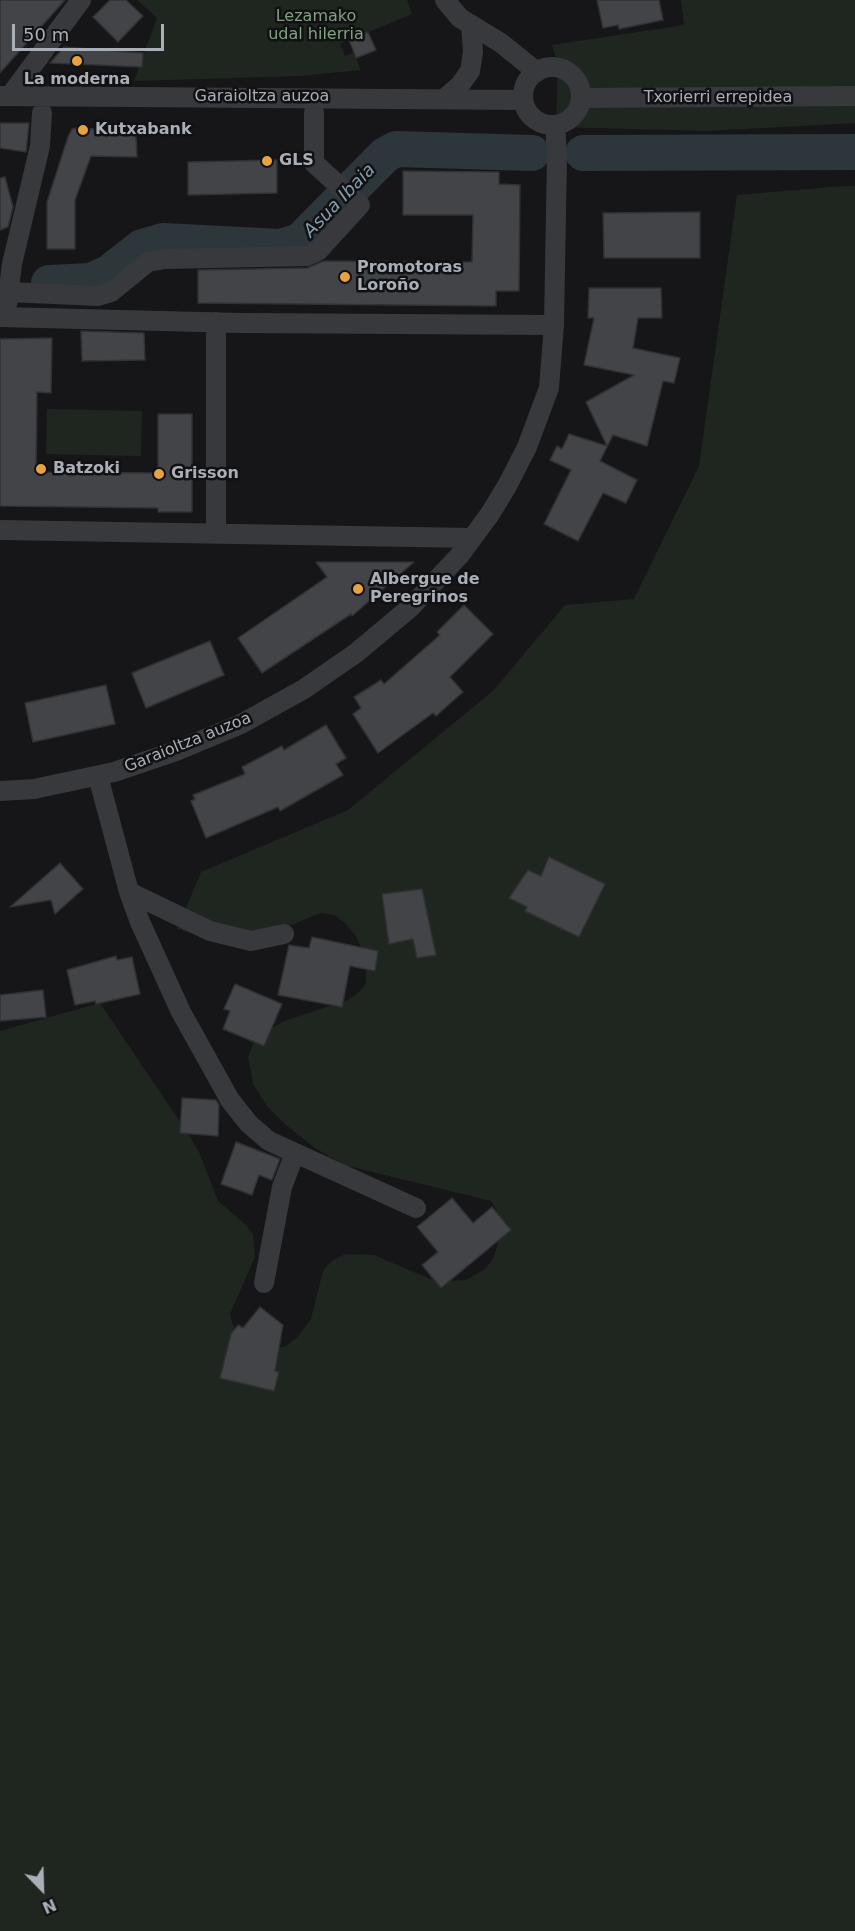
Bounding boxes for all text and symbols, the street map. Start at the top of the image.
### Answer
park label: Lezamako udal hilerria [268,7,364,45]
scale bar [15,12,166,50]
text: 50 m [23,24,69,45]
marker: La moderna [70,54,84,68]
place label: La moderna [24,70,130,90]
street label: Garaioltza auzoa [195,87,329,107]
street label: Txorierri errepidea [644,88,792,108]
place label: Kutxabank [95,120,192,140]
marker: Kutxabank [76,123,90,137]
place label: GLS [279,151,314,171]
marker: GLS [260,154,274,168]
water label: Asua Ibaia [300,160,380,242]
place label: Promotoras Loroño [357,258,462,296]
marker: Promotoras Loroño [338,270,352,284]
place label: Batzoki [53,459,120,479]
marker: Batzoki [34,462,48,476]
place label: Grisson [171,464,239,484]
marker: Grisson [152,467,166,481]
place label: Albergue de Peregrinos [370,570,480,608]
marker: Albergue de Peregrinos [351,582,365,596]
street label: Garaioltza auzoa [122,709,254,777]
north arrow [12,1859,72,1919]
text: N [39,1895,59,1917]

